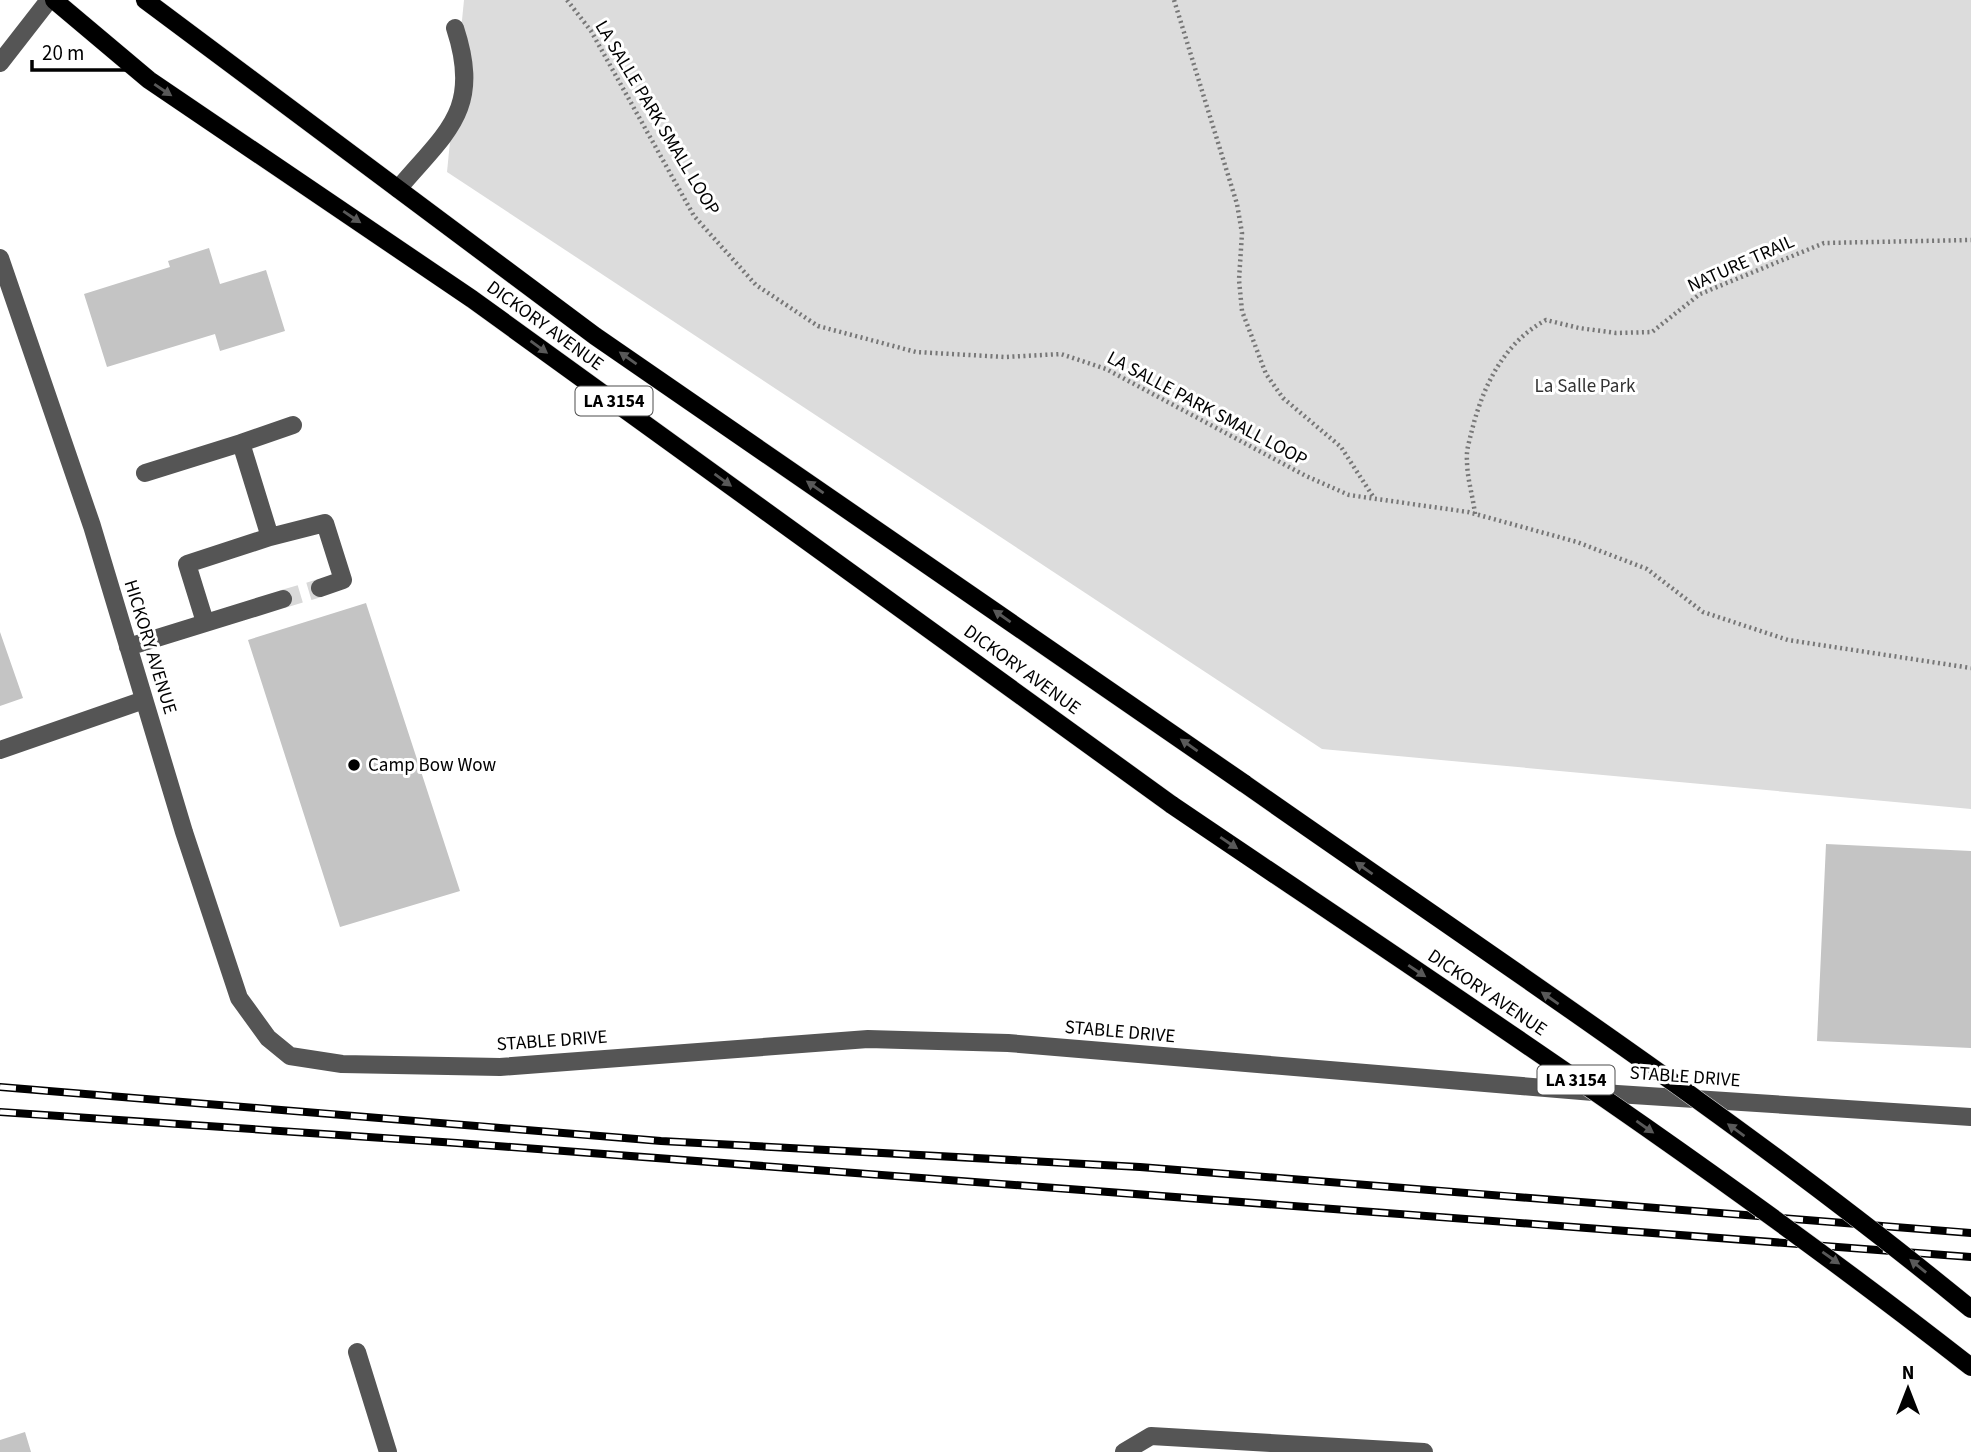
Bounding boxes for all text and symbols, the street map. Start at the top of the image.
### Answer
street label: LA SALLE PARK SMALL LOOP [588,15,726,221]
scale bar [32,28,131,72]
text: 20 m [42,38,84,68]
one-way arrow [154,83,173,96]
one-way arrow [343,210,361,224]
street label: NATURE TRAIL [1683,228,1799,300]
street label: DICKORY AVENUE [481,274,609,378]
one-way arrow [530,339,548,353]
street label: LA SALLE PARK SMALL LOOP [1102,345,1312,473]
one-way arrow [618,352,637,365]
park label: La Salle Park [1535,373,1636,400]
road number: LA 3154 [576,386,652,416]
one-way arrow [714,473,732,487]
one-way arrow [806,480,824,494]
street label: HICKORY AVENUE [117,576,183,718]
one-way arrow [993,609,1011,623]
street label: DICKORY AVENUE [958,618,1086,722]
one-way arrow [1180,738,1198,752]
place label: Camp Bow Wow [368,752,497,779]
marker: Camp Bow Wow [346,757,362,773]
one-way arrow [1219,836,1238,849]
one-way arrow [1355,861,1373,875]
street label: DICKORY AVENUE [1422,943,1552,1043]
one-way arrow [1408,964,1426,978]
one-way arrow [1541,991,1559,1005]
street label: STABLE DRIVE [1064,1014,1176,1050]
street label: STABLE DRIVE [496,1024,608,1058]
street label: STABLE DRIVE [1629,1060,1741,1094]
road number: LA 3154 [1538,1065,1614,1094]
one-way arrow [1636,1120,1654,1134]
one-way arrow [1727,1123,1745,1137]
one-way arrow [1822,1251,1840,1265]
one-way arrow [1910,1259,1927,1274]
north arrow [1873,1354,1943,1424]
text: N [1902,1360,1914,1387]

